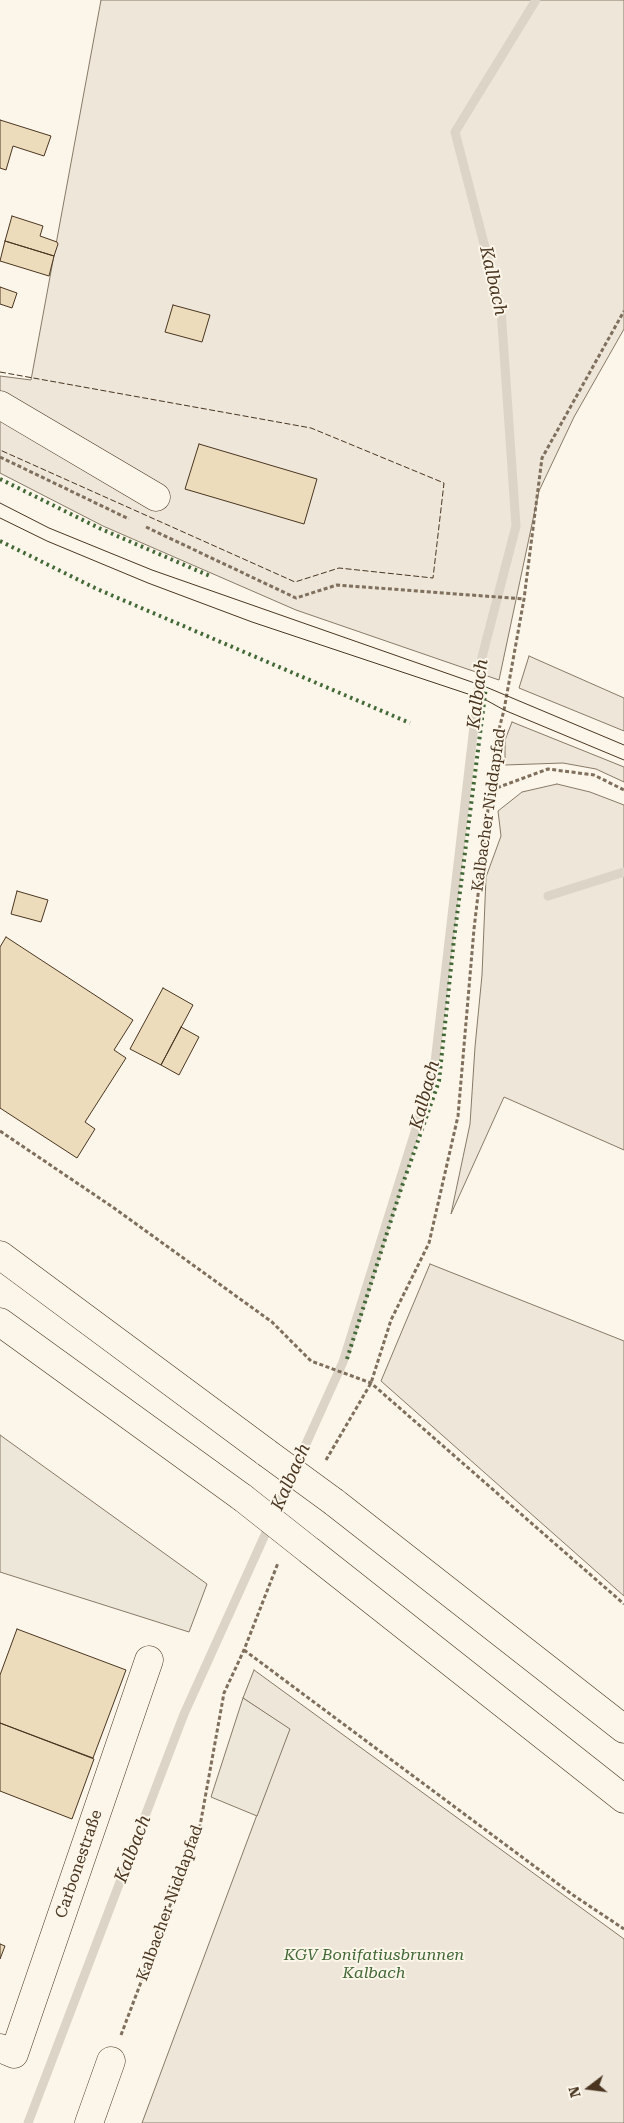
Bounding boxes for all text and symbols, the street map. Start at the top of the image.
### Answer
water label: Kalbach [475,244,511,318]
water label: Kalbach [463,658,493,730]
street label: Kalbacher Niddapfad [468,727,510,893]
water label: Kalbach [405,1058,445,1132]
water label: Kalbach [267,1440,315,1514]
street label: Carbonestraße [51,1807,107,1921]
water label: Kalbach [110,1812,156,1886]
street label: Kalbacher Niddapfad [133,1822,207,1984]
park label: KGV Bonifatiusbrunnen Kalbach [284,1945,464,1983]
north arrow [564,2063,614,2113]
text: N [565,2085,584,2099]

